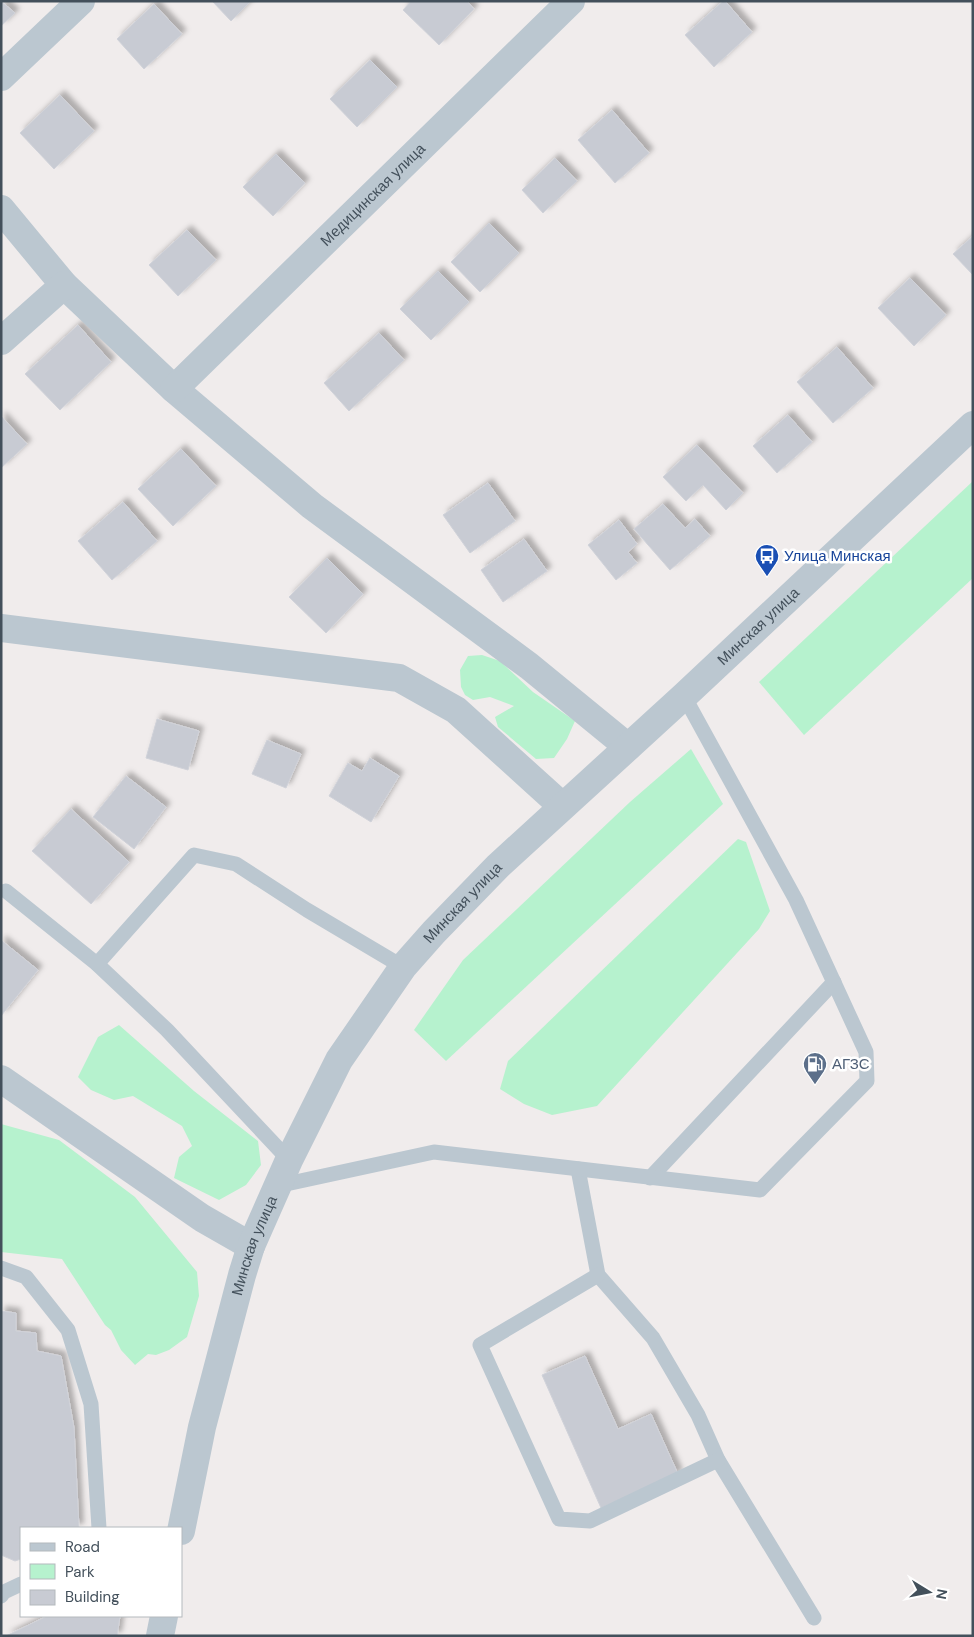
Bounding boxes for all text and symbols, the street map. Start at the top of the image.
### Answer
street label: Медицинская улица [316,138,430,251]
bus stop icon: Улица Минская [754,543,780,577]
place label: Улица Минская [784,546,891,566]
street label: Минская улица [713,582,804,670]
street label: Минская улица [419,857,507,947]
fuel station icon: АГЗС [802,1051,828,1085]
place label: АГЗС [832,1054,870,1074]
street label: Минская улица [227,1192,282,1298]
legend [20,1527,182,1617]
text: Road [65,1537,100,1557]
text: Park [65,1562,95,1582]
north arrow [904,1567,954,1617]
text: Building [65,1587,120,1607]
text: N [932,1588,952,1601]

